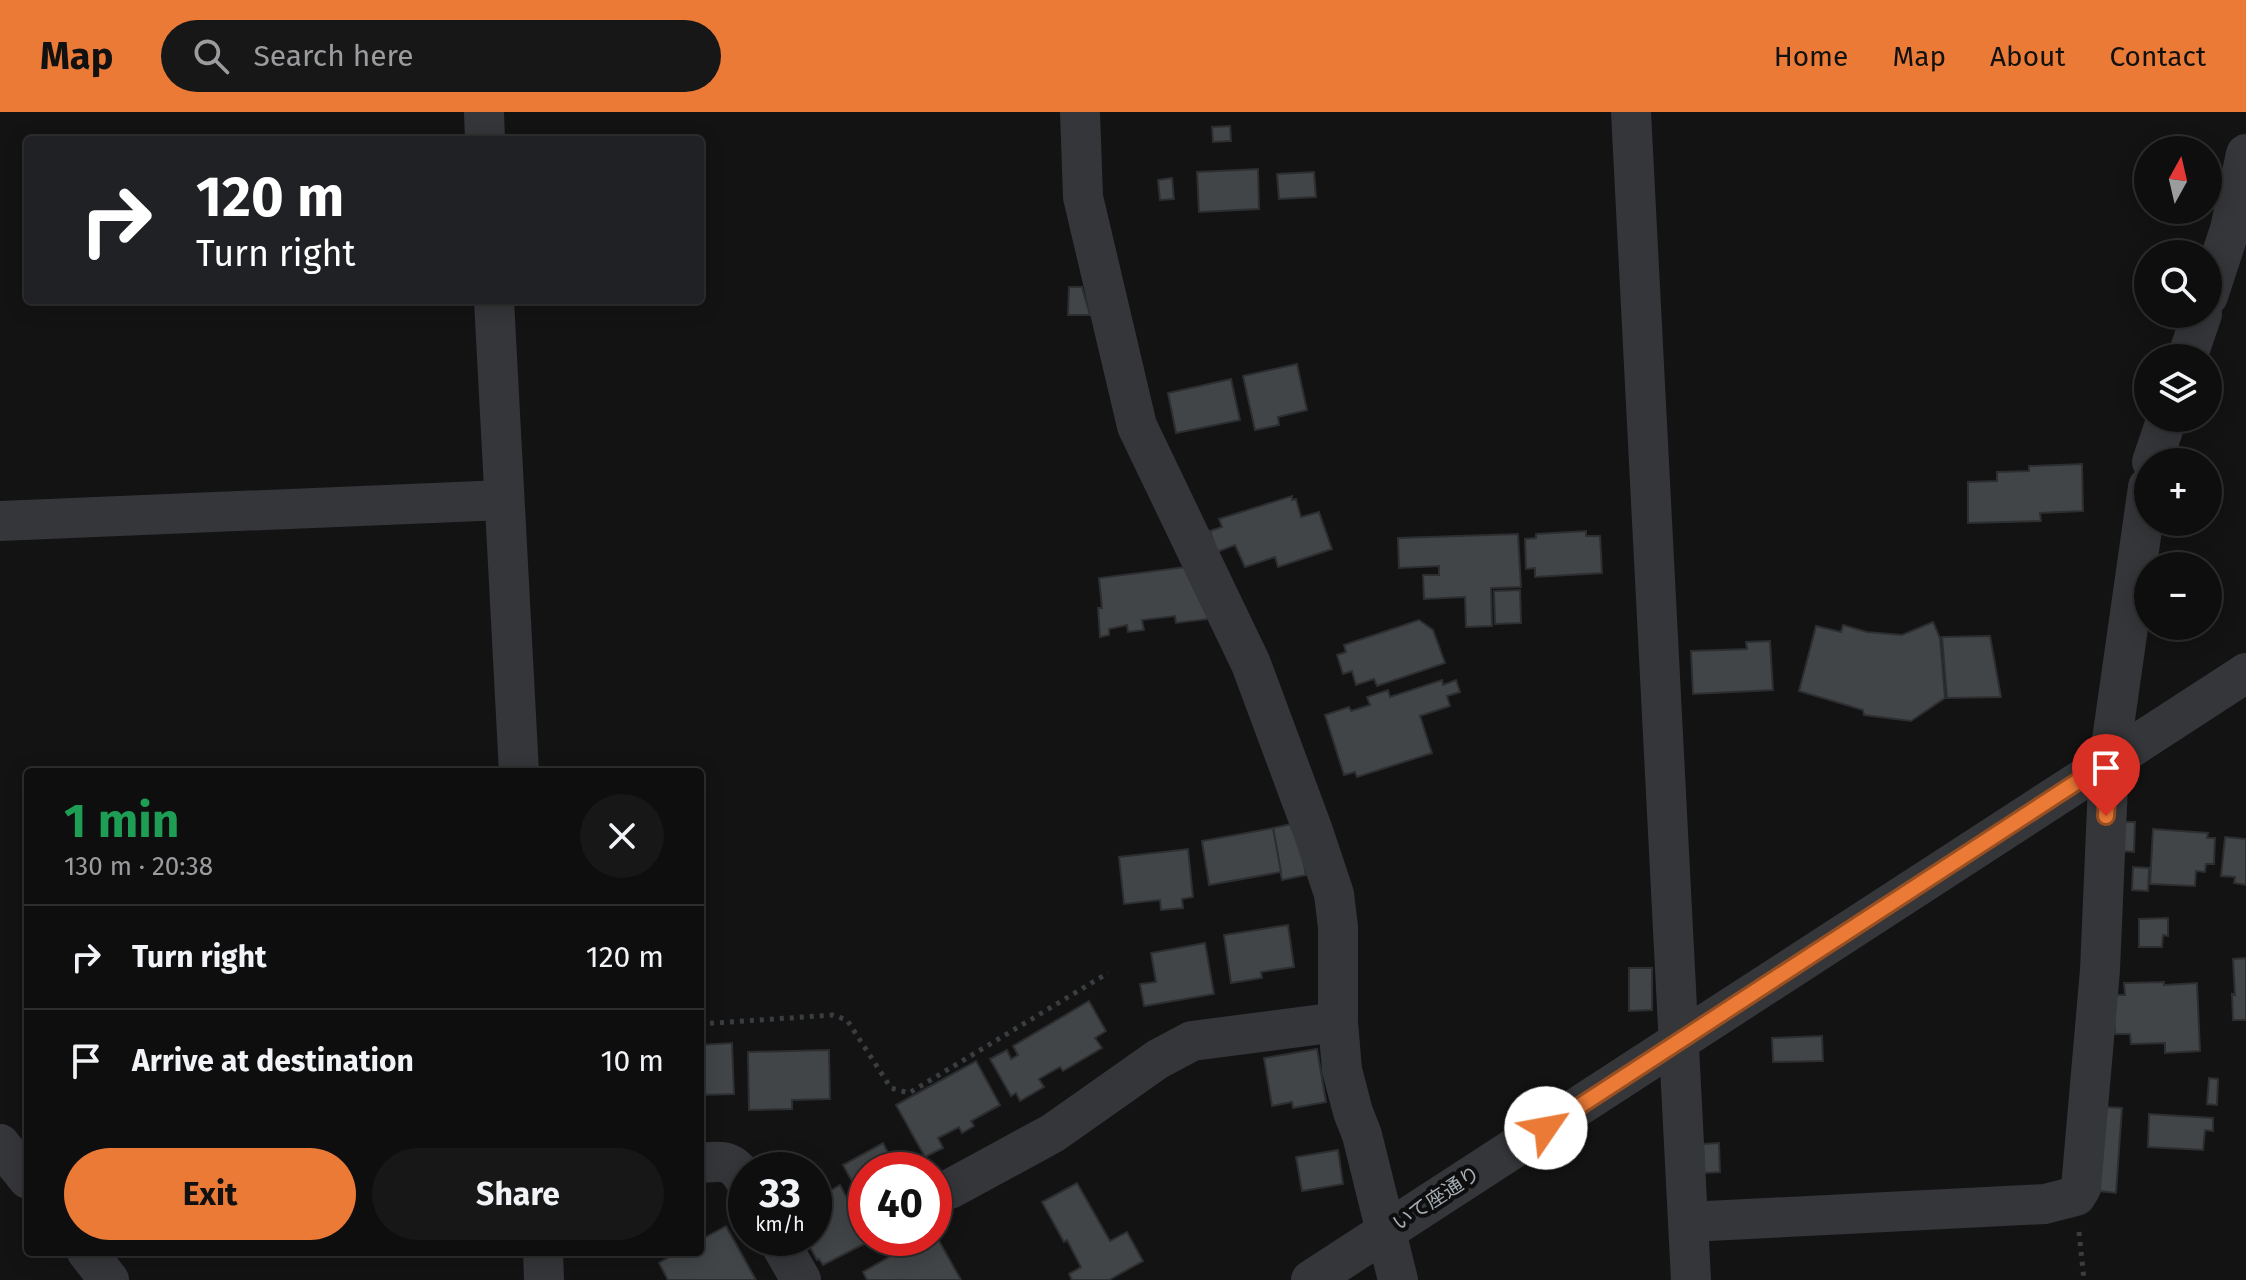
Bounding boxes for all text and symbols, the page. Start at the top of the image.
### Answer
search box [161,20,721,92]
text: Map [40,33,113,79]
icon: search [189,34,233,78]
text: Search here [253,38,414,74]
text: Home [1774,40,1848,73]
text: Map [1892,40,1946,73]
text: About [1990,40,2065,73]
text: Contact [2109,40,2206,73]
north arrow [2134,136,2222,224]
map controls [2134,136,2222,640]
text: 120 m [196,164,344,231]
icon: right [64,168,168,272]
text: Turn right [196,232,356,276]
button: search [2134,240,2222,328]
button: layers [2134,344,2222,432]
button: + [2134,448,2222,536]
button: − [2134,552,2222,640]
pin [2072,734,2140,816]
icon: arrive [2084,746,2128,790]
text: 1 min [64,792,179,850]
button: close [580,794,664,878]
text: 130 m · 20:38 [64,851,213,882]
icon: right [64,935,108,979]
text: Turn right [132,939,267,975]
text: 120 m [586,939,664,975]
icon: arrive [64,1039,108,1083]
text: Arrive at destination [132,1043,414,1079]
text: 10 m [601,1043,664,1079]
position arrow [1504,1086,1588,1170]
button: Exit [64,1148,356,1240]
button: Share [372,1148,664,1240]
speed limit sign: 40 [848,1152,952,1256]
street label: いて座通り [1388,1161,1484,1235]
text: 33 [759,1170,801,1218]
text: km/h [755,1212,805,1236]

